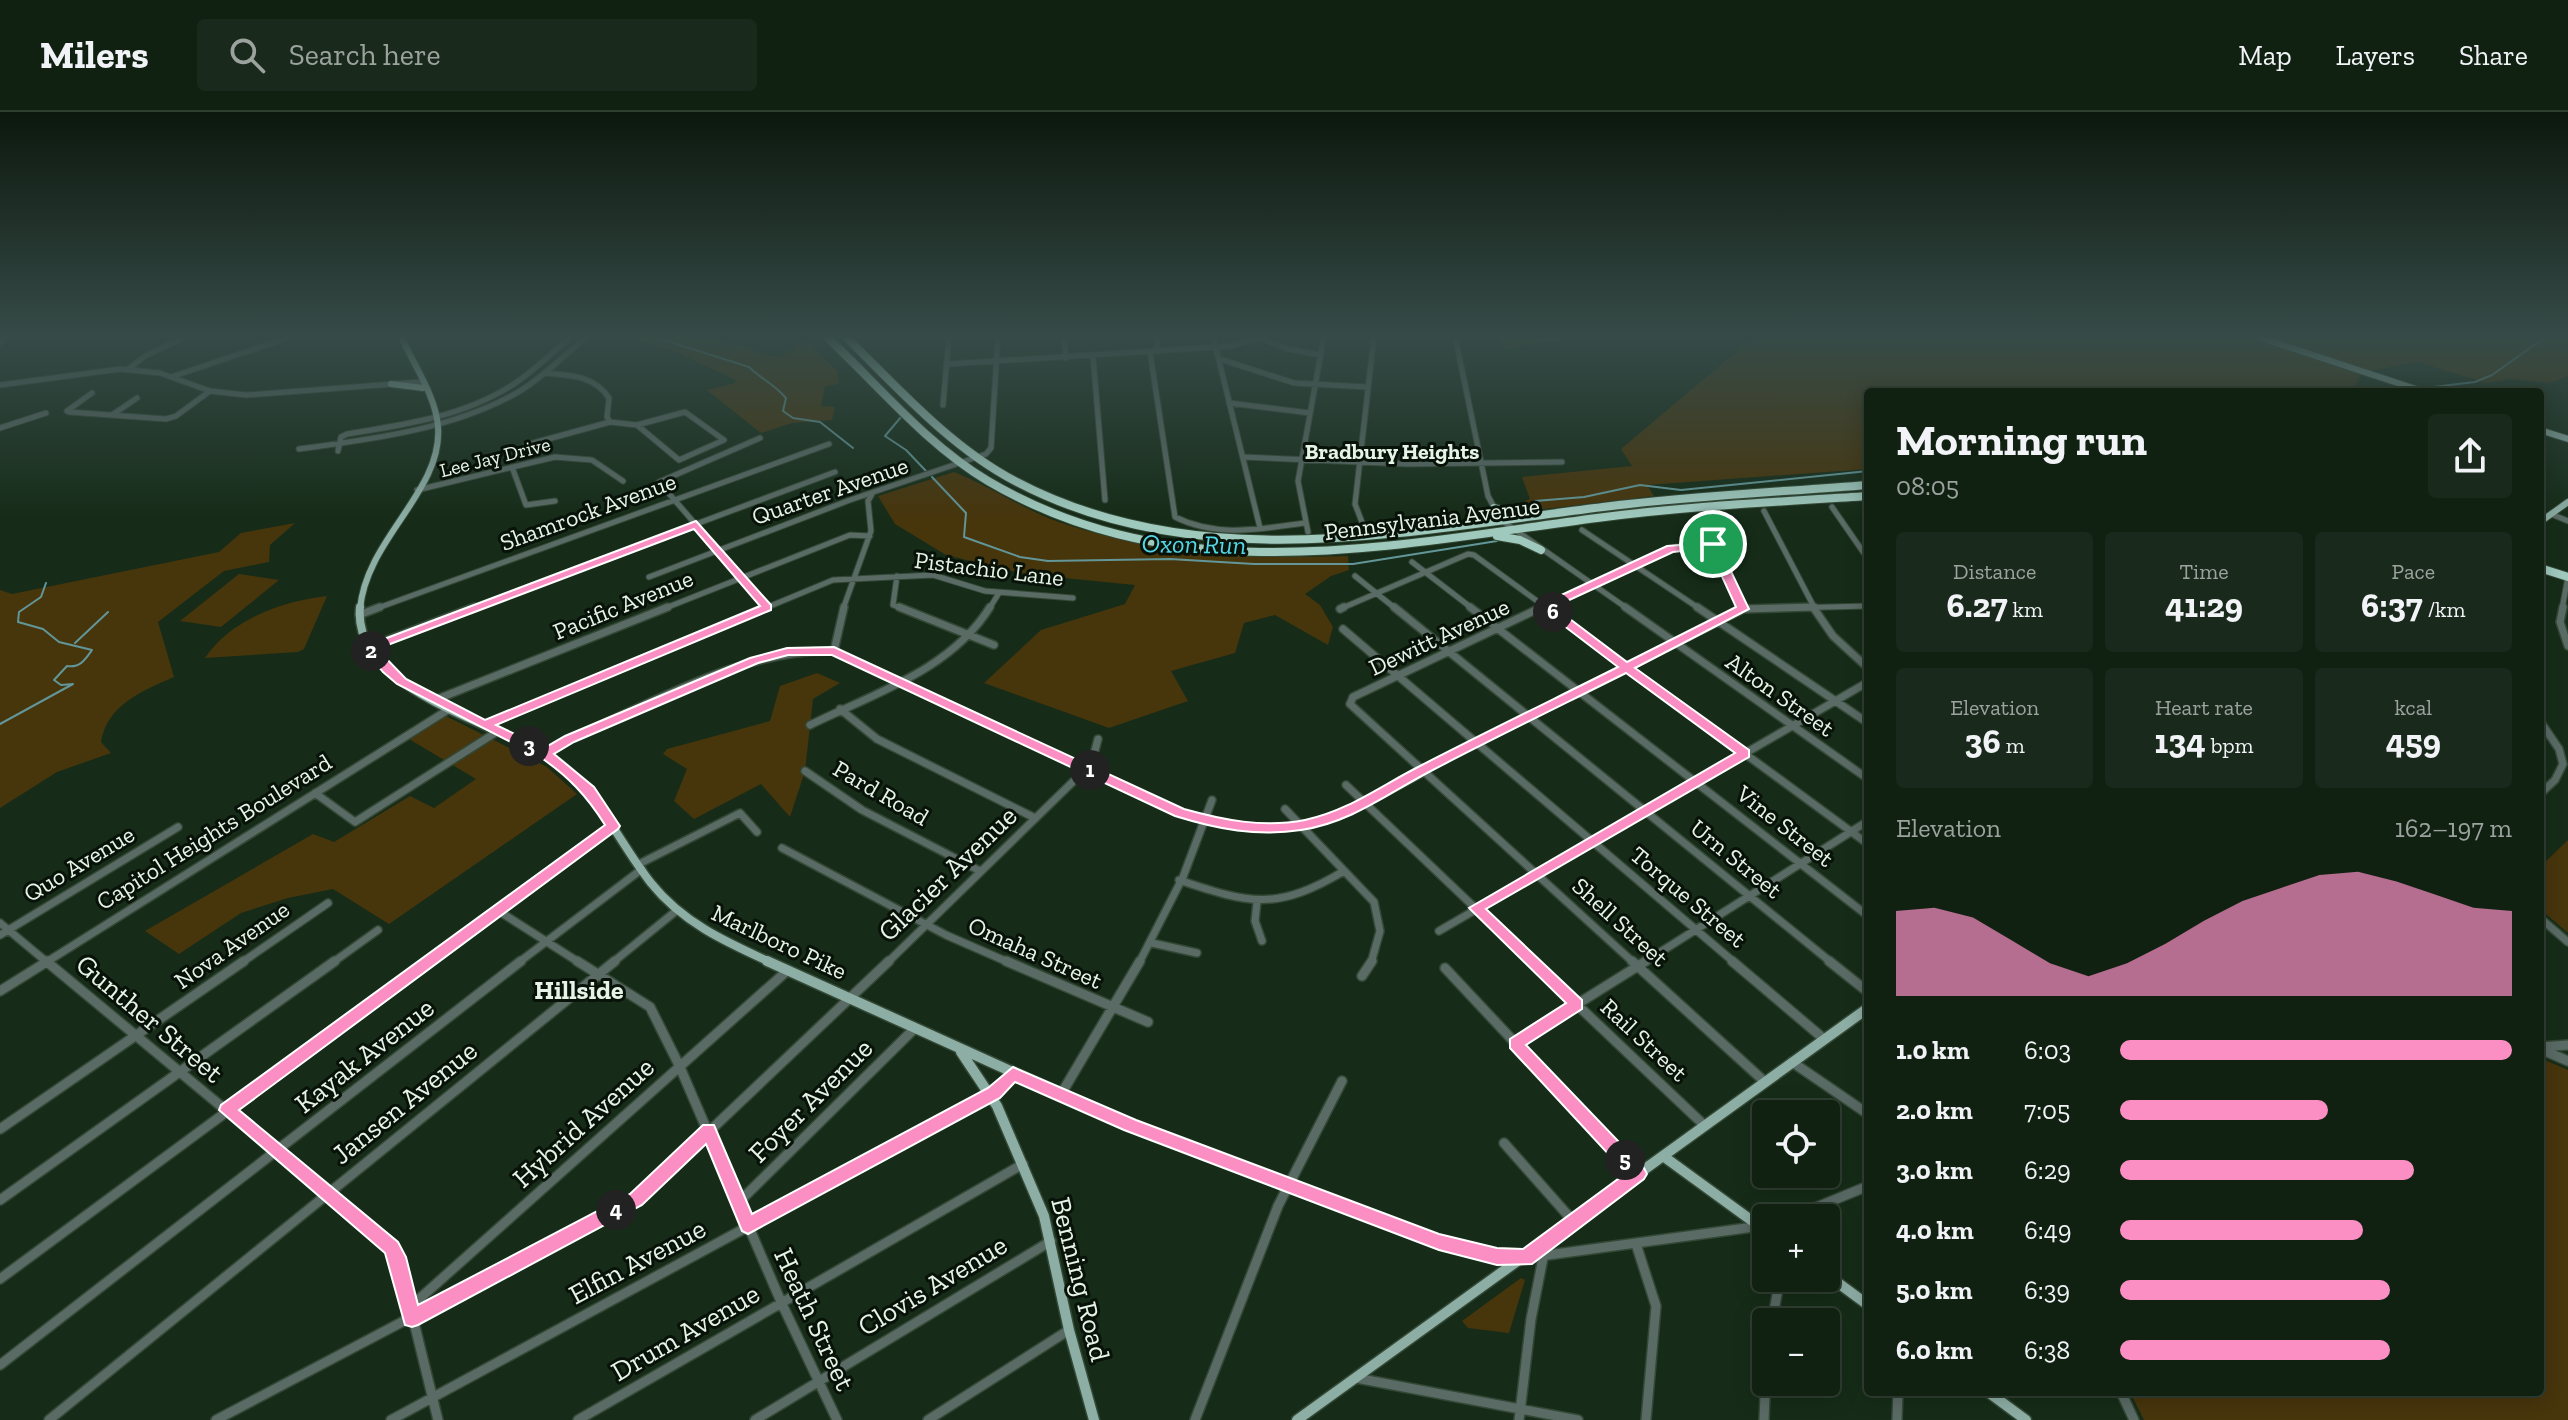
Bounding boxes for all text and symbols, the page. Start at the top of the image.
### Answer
search box [197,19,757,91]
text: Milers [40,32,149,78]
icon: search [225,33,269,77]
text: Search here [289,37,441,73]
text: Map [2238,39,2292,72]
text: Layers [2336,39,2415,72]
text: Share [2459,39,2528,72]
text: Morning run [1896,413,2147,466]
button: share [2428,414,2512,498]
street label: Lee Jay Drive [437,432,553,482]
district label: Bradbury Heights [1305,438,1479,465]
street label: Quarter Avenue [748,450,912,531]
street label: Shamrock Avenue [496,466,680,557]
text: 08:05 [1896,470,1959,502]
street label: Pennsylvania Avenue [1322,491,1541,546]
pin [1679,510,1747,578]
icon: arrive [1691,522,1735,566]
water label: Oxon Run [1141,527,1247,561]
street label: Pistachio Lane [913,545,1065,592]
text: Distance [1953,558,2036,585]
text: Time [2179,558,2229,585]
text: Pace [2392,558,2435,585]
street label: Pacific Avenue [549,563,697,646]
text: 6.27 [1946,585,2007,626]
text: 41:29 [2165,585,2243,626]
text: 6:37 [2361,585,2423,626]
street label: Dewitt Avenue [1364,591,1514,682]
pin: 6 [1533,592,1573,632]
text: km [2007,596,2043,623]
text: /km [2423,596,2466,623]
text: 6 [1547,598,1559,625]
pin: 2 [351,631,391,671]
text: 2 [365,637,377,664]
street label: Alton Street [1721,647,1840,743]
text: Elevation [1950,694,2039,721]
text: Heart rate [2155,694,2253,721]
text: kcal [2394,694,2432,721]
text: 36 [1964,721,2001,762]
text: 134 [2154,721,2206,762]
text: 459 [2386,721,2441,762]
pin: 3 [509,726,549,766]
text: 3 [523,732,535,759]
text: m [2001,732,2025,759]
text: bpm [2206,732,2254,759]
street label: Capitol Heights Boulevard [91,747,337,916]
pin: 1 [1070,750,1110,790]
street label: Pard Road [828,754,934,832]
text: 1 [1086,756,1094,783]
street label: Vine Street [1730,778,1840,873]
street label: Glacier Avenue [871,799,1023,948]
text: Elevation [1896,812,2001,844]
text: 162–197 m [2395,812,2512,844]
street label: Urn Street [1685,813,1788,904]
street label: Quo Avenue [18,819,139,908]
street label: Torque Street [1625,840,1752,953]
street label: Shell Street [1566,871,1674,972]
street label: Nova Avenue [169,894,295,995]
street label: Marlboro Pike [707,898,851,985]
street label: Omaha Street [964,910,1107,995]
street label: Gunther Street [69,947,230,1090]
district label: Hillside [534,974,624,1006]
street label: Kayak Avenue [288,991,440,1120]
street label: Rail Street [1595,992,1694,1087]
street label: Foyer Avenue [742,1032,879,1169]
street label: Jansen Avenue [325,1034,484,1171]
text: 1.0 km [1896,1034,1969,1066]
text: 6:03 [2024,1034,2071,1066]
street label: Hybrid Avenue [506,1050,661,1194]
text: 2.0 km [1896,1094,1973,1126]
text: 7:05 [2024,1094,2070,1126]
map controls [1752,1100,1840,1396]
button: locate [1752,1100,1840,1188]
pin: 5 [1605,1140,1645,1180]
text: 5 [1619,1146,1631,1173]
text: 3.0 km [1896,1154,1973,1186]
text: 6:29 [2024,1154,2071,1186]
pin: 4 [596,1190,636,1230]
street label: Benning Road [1044,1194,1117,1365]
text: 4 [610,1196,622,1223]
button: + [1752,1204,1840,1292]
street label: Elfin Avenue [563,1212,711,1311]
text: 4.0 km [1896,1214,1974,1246]
text: 6:49 [2024,1214,2071,1246]
street label: Clovis Avenue [852,1228,1013,1343]
street label: Heath Street [767,1243,862,1396]
text: 5.0 km [1896,1274,1973,1306]
text: 6:39 [2024,1274,2070,1306]
street label: Drum Avenue [605,1277,765,1388]
button: − [1752,1308,1840,1396]
text: 6.0 km [1896,1334,1973,1366]
text: 6:38 [2024,1334,2070,1366]

